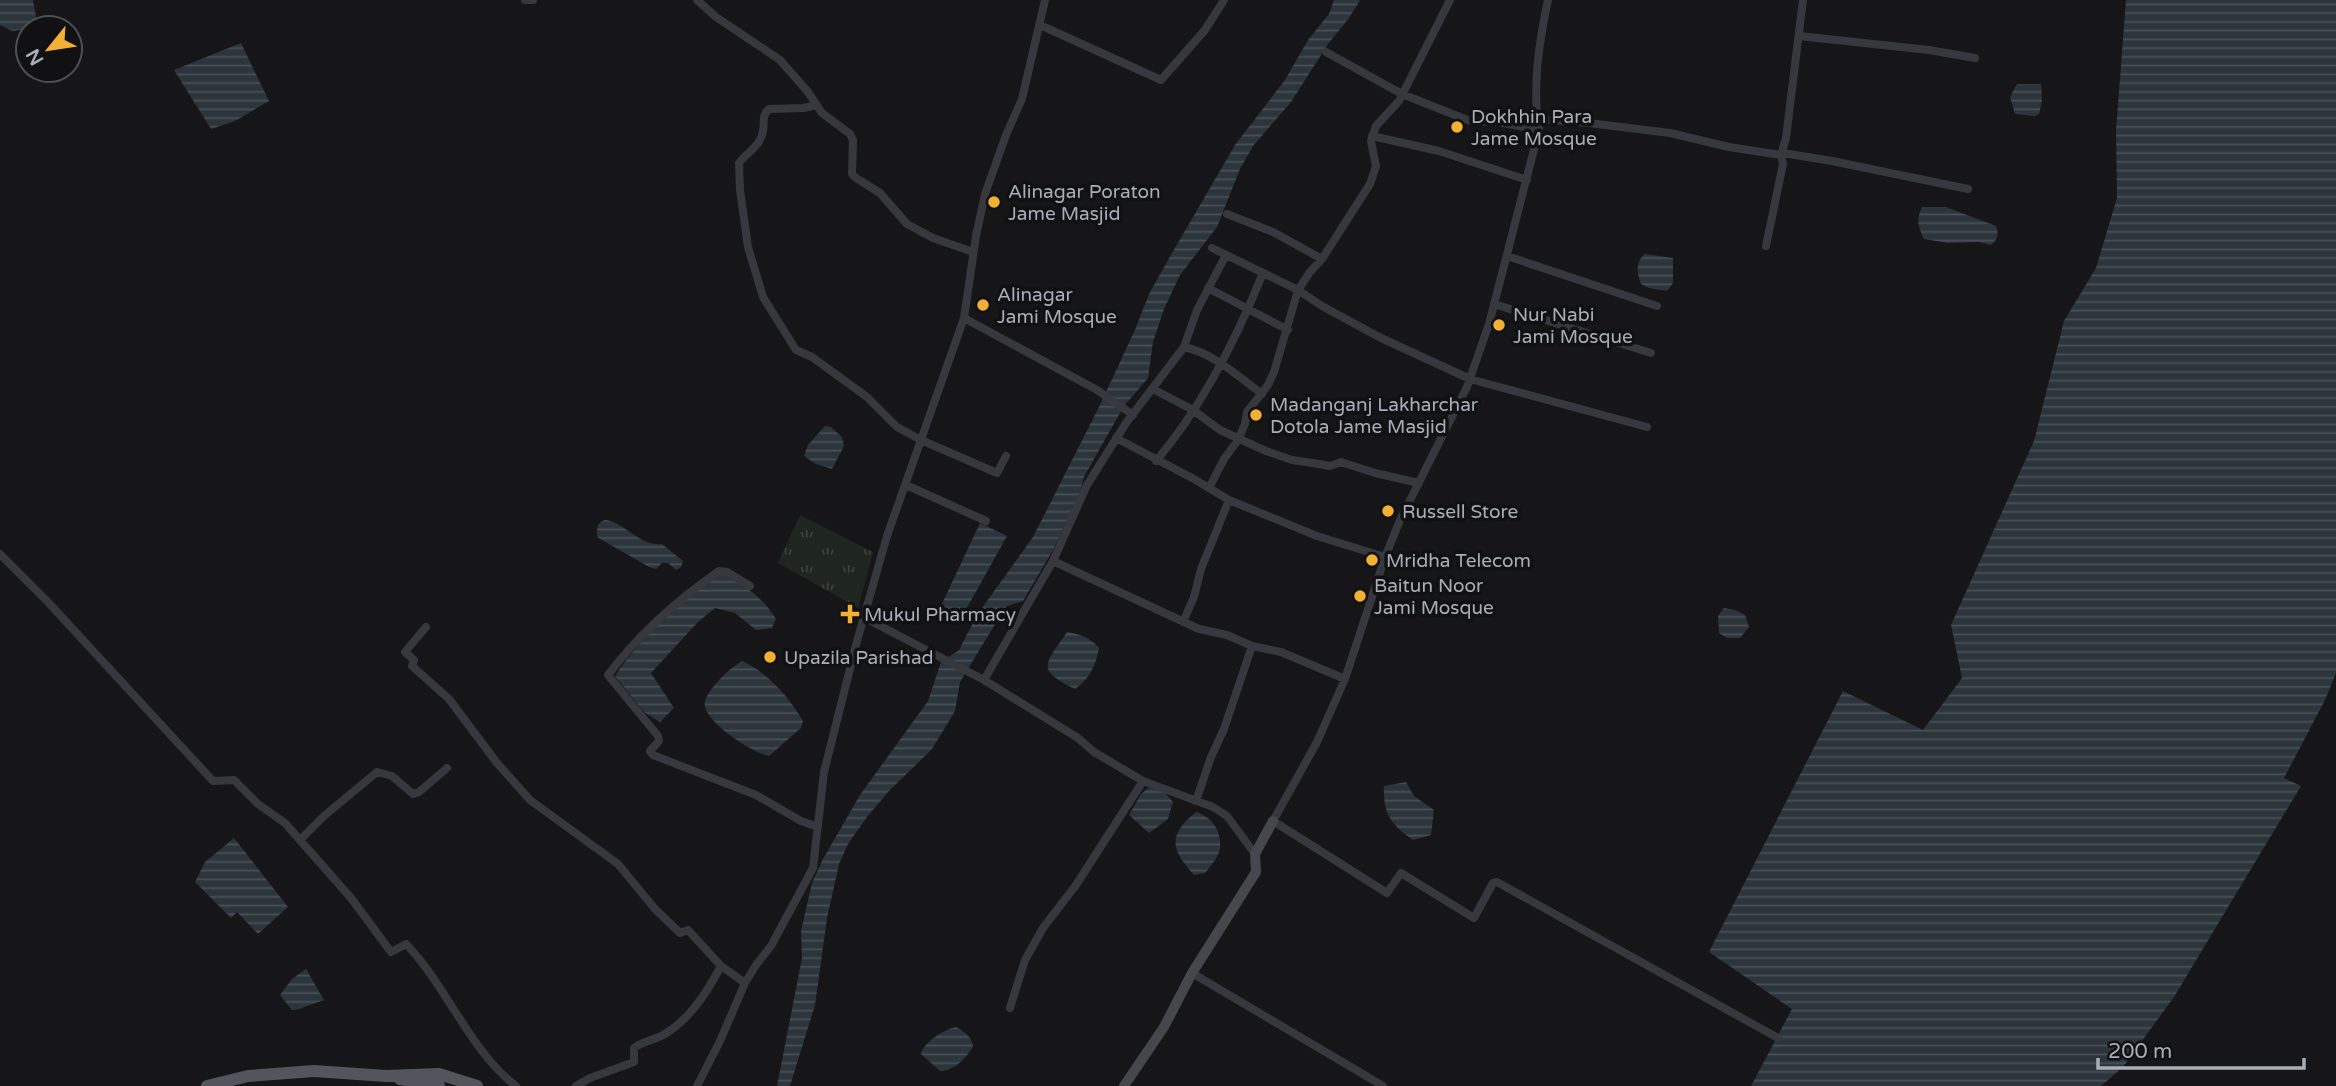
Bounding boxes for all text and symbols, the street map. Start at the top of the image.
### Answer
north arrow [14,14,84,84]
text: N [22,45,48,69]
place label: Dokhhin Para Jame Mosque [1471,106,1597,150]
marker: Dokhhin Para Jame Mosque [1449,119,1465,135]
place label: Alinagar Poraton Jame Masjid [1008,181,1161,225]
marker: Alinagar Poraton Jame Masjid [986,194,1002,210]
place label: Alinagar Jami Mosque [997,284,1117,328]
marker: Alinagar Jami Mosque [975,297,991,313]
place label: Nur Nabi Jami Mosque [1513,304,1633,348]
marker: Nur Nabi Jami Mosque [1491,317,1507,333]
place label: Madanganj Lakharchar Dotola Jame Masjid [1270,394,1479,438]
marker: Madanganj Lakharchar Dotola Jame Masjid [1248,407,1264,423]
place label: Russell Store [1402,501,1518,523]
marker: Russell Store [1380,503,1396,519]
place label: Mridha Telecom [1386,550,1531,572]
marker: Mridha Telecom [1364,552,1380,568]
place label: Baitun Noor Jami Mosque [1374,575,1494,619]
marker: Baitun Noor Jami Mosque [1352,588,1368,604]
place label: Mukul Pharmacy [864,604,1016,626]
marker: Mukul Pharmacy [842,606,858,622]
place label: Upazila Parishad [784,647,934,669]
marker: Upazila Parishad [762,649,778,665]
scale bar [2098,1026,2304,1070]
text: 200 m [2108,1039,2172,1064]

